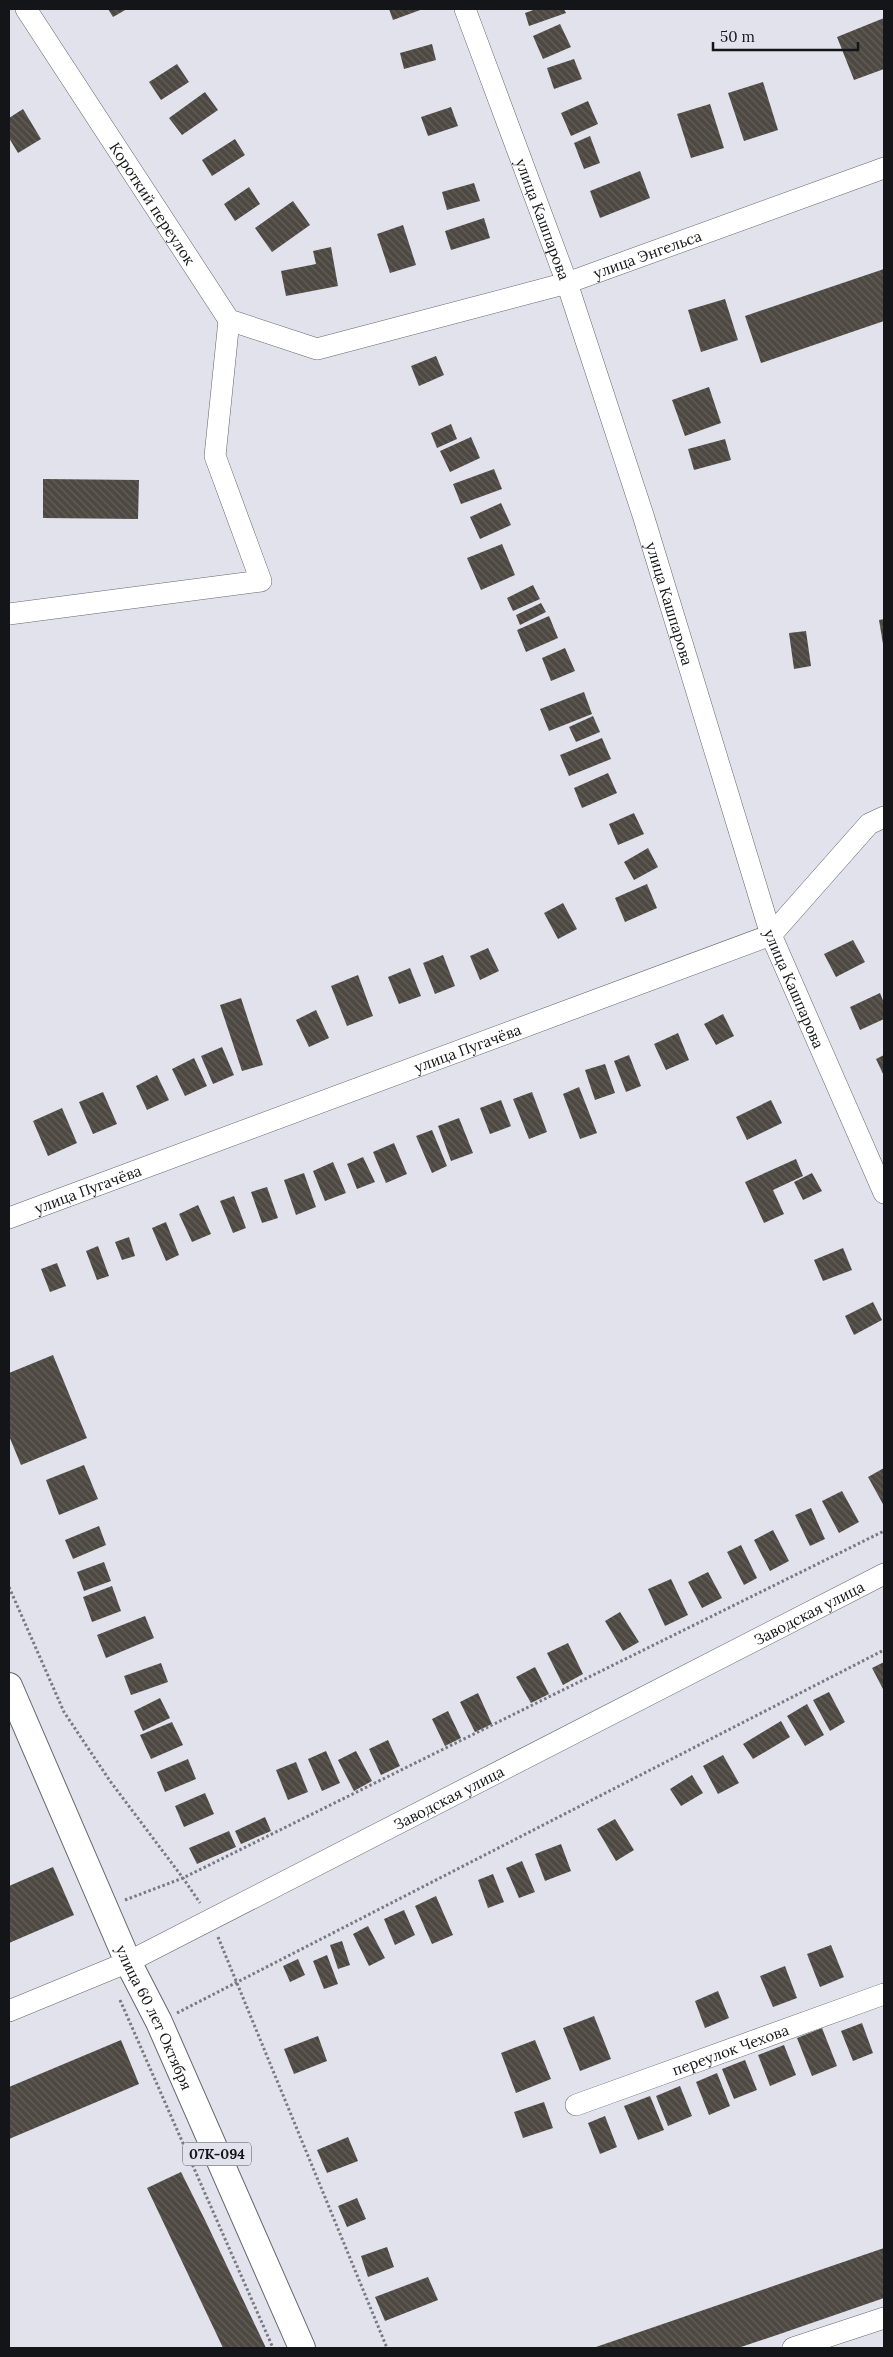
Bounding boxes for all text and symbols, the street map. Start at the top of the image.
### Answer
scale bar [713,20,858,52]
text: 50 m [720,27,755,46]
street label: Короткий переулок [106,138,200,268]
street label: улица Кашпарова [512,156,574,282]
street label: улица Энгельса [591,225,704,282]
street label: улица Кашпарова [642,540,698,668]
street label: улица Кашпарова [760,927,829,1051]
street label: улица Пугачёва [411,1019,524,1076]
street label: улица Пугачёва [32,1160,144,1217]
street label: Заводская улица [750,1576,867,1649]
street label: Заводская улица [390,1761,507,1834]
street label: улица 60 лет Октября [112,1942,197,2093]
street label: переулок Чехова [669,2020,791,2079]
road number: 07К-094 [183,2142,251,2166]

